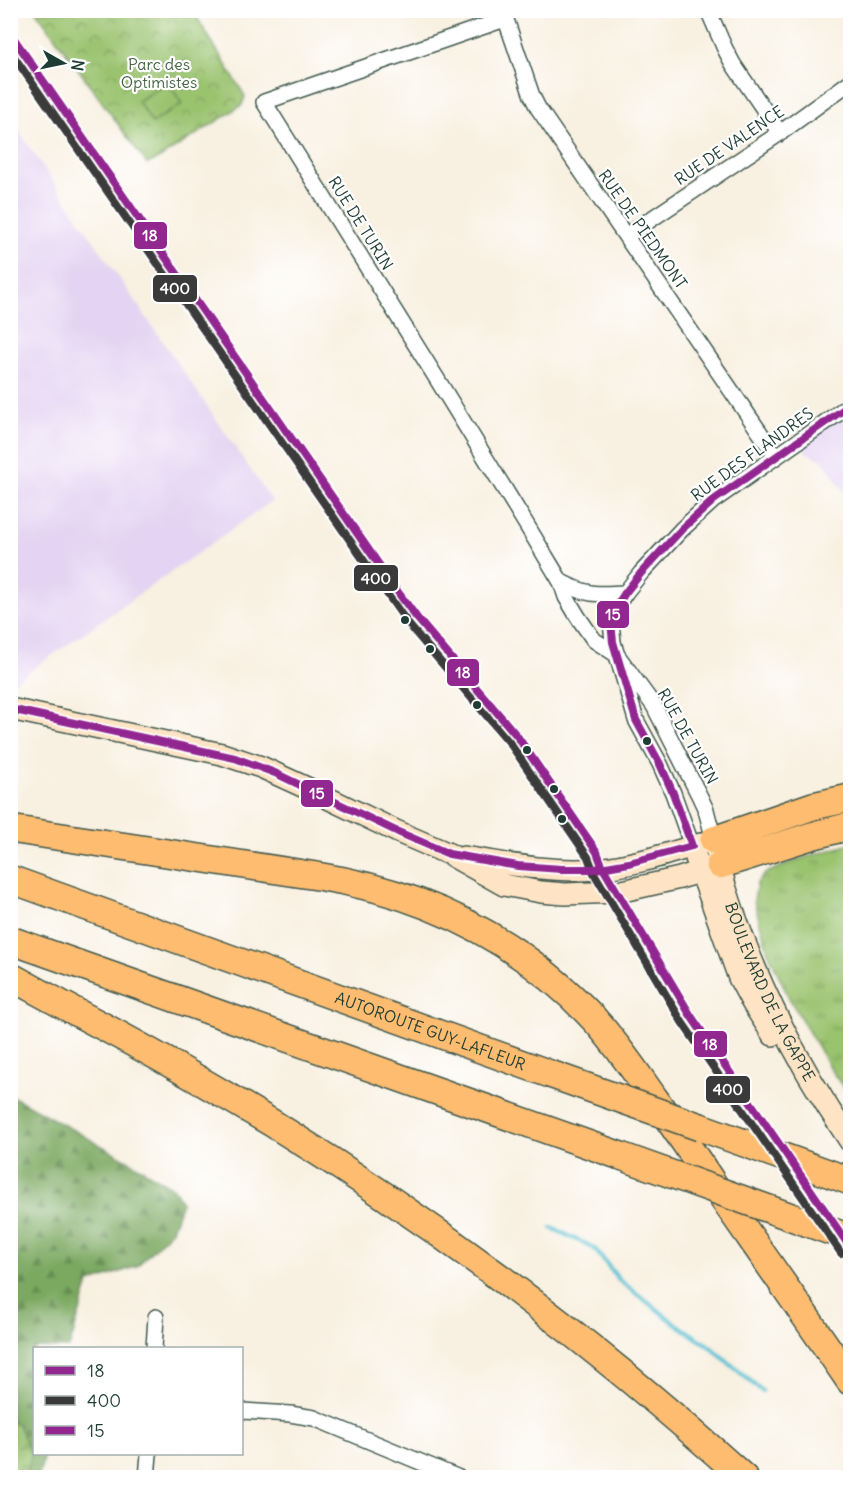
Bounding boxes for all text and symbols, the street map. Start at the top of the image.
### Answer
north arrow [33,33,93,93]
park label: Parc des Optimistes [121,54,197,92]
text: N [67,58,89,72]
street label: RUE DE VALENCE [670,101,788,189]
street label: RUE DE PIEDMONT [594,166,692,292]
street label: RUE DE TURIN [324,173,398,273]
line badge: 18 [133,221,168,250]
text: 18 [142,225,158,245]
line badge: 400 [152,274,198,303]
text: 400 [160,278,190,298]
street label: RUE DES FLANDRES [687,403,817,505]
line badge: 400 [353,564,399,592]
text: 400 [361,568,391,588]
line badge: 15 [596,600,630,629]
text: 15 [605,604,621,624]
unlabelled marker [399,614,411,626]
unlabelled marker [424,643,436,655]
line badge: 18 [446,658,480,687]
text: 18 [455,662,471,682]
street label: RUE DE TURIN [653,685,723,787]
unlabelled marker [471,699,483,711]
unlabelled marker [641,735,653,747]
unlabelled marker [521,744,533,756]
line badge: 15 [300,779,334,808]
text: 15 [309,783,325,803]
unlabelled marker [548,783,560,795]
unlabelled marker [556,813,568,825]
street label: BOULEVARD DE LA GAPPE [721,900,820,1085]
street label: AUTOROUTE GUY-LAFLEUR [332,987,528,1074]
line badge: 18 [693,1030,728,1058]
text: 18 [702,1034,718,1054]
line badge: 400 [705,1075,751,1104]
text: 400 [713,1079,743,1099]
legend [33,1347,243,1455]
text: 18 [87,1359,105,1382]
text: 400 [87,1389,121,1412]
text: 15 [87,1419,105,1442]

